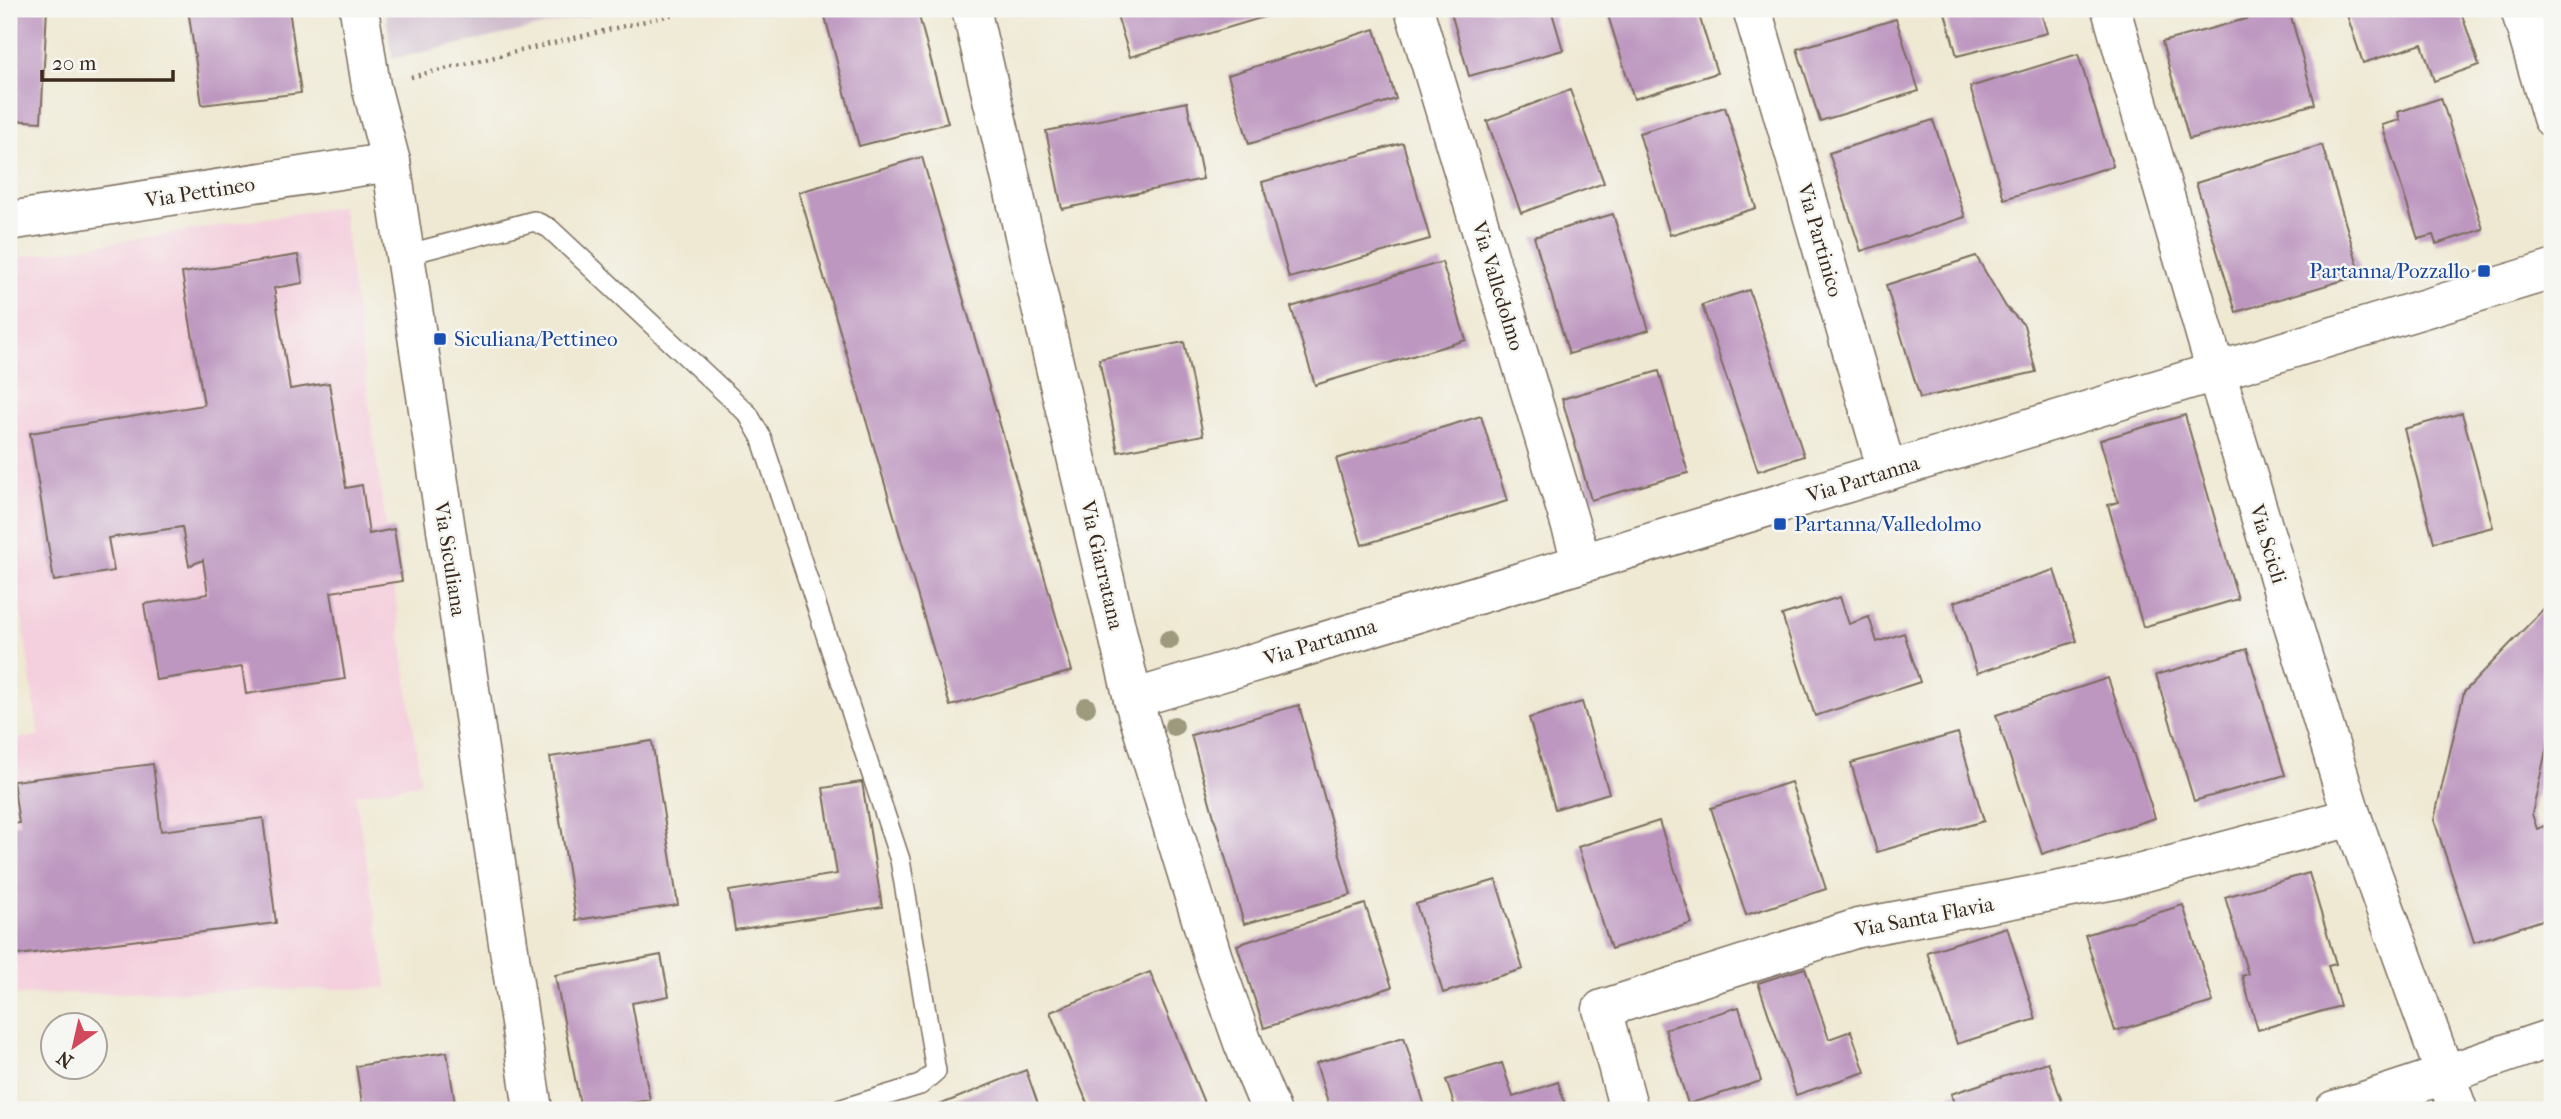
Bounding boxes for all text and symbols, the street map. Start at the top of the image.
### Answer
scale bar [42,38,173,82]
text: 20 m [52,51,97,75]
street label: Via Pettineo [142,171,257,213]
street label: Via Partinico [1792,179,1848,300]
street label: Via Valledolmo [1467,218,1529,353]
place label: Partanna/Pozzallo [2309,259,2470,283]
marker: Partanna/Pozzallo [2476,263,2492,279]
place label: Siculiana/Pettineo [454,327,618,351]
marker: Siculiana/Pettineo [432,331,448,347]
street label: Via Partanna [1803,450,1923,508]
street label: Via Giarratana [1075,497,1129,632]
street label: Via Siculiana [429,499,471,618]
street label: Via Scicli [2244,501,2291,586]
place label: Partanna/Valledolmo [1794,512,1981,536]
marker: Partanna/Valledolmo [1772,516,1788,532]
street label: Via Partanna [1260,613,1380,671]
street label: Via Santa Flavia [1851,892,1996,942]
north arrow [38,1010,108,1080]
text: N [52,1046,77,1072]

